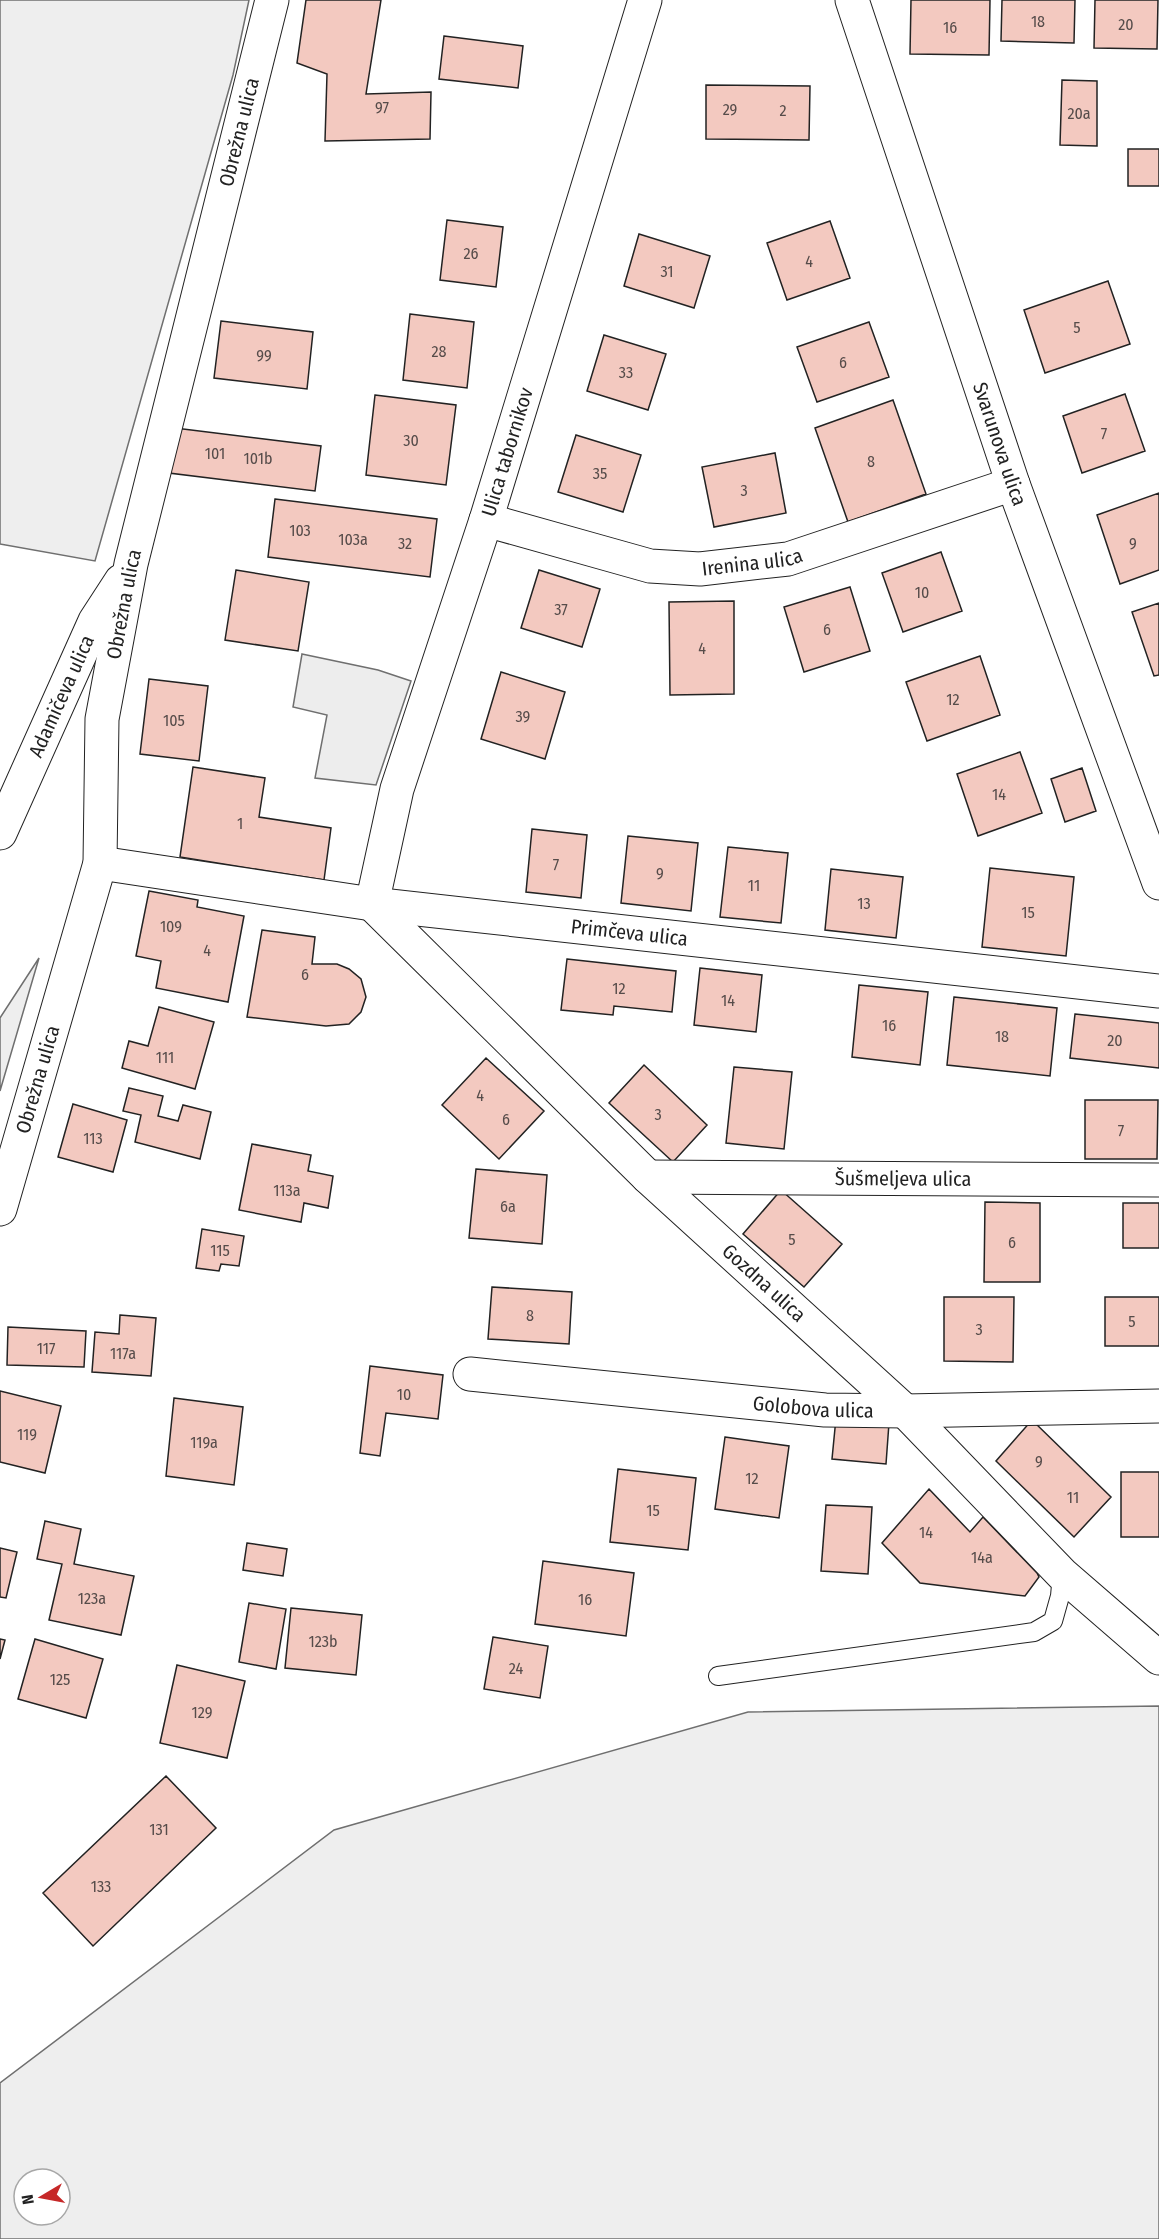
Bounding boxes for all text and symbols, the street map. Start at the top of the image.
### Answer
house number: 18 [1031,12,1045,31]
house number: 20 [1118,15,1134,34]
house number: 16 [943,18,957,37]
street label: Obrežna ulica [214,75,264,189]
house number: 97 [375,98,390,117]
house number: 29 [723,100,738,119]
house number: 2 [779,101,787,120]
house number: 20a [1067,104,1091,123]
house number: 26 [464,244,479,263]
house number: 4 [805,252,813,271]
house number: 31 [660,262,674,281]
house number: 5 [1073,318,1081,337]
house number: 28 [431,342,447,361]
house number: 99 [256,346,272,365]
house number: 6 [839,353,847,372]
house number: 33 [619,363,633,382]
street label: Svarunova ulica [968,379,1032,509]
street label: Ulica tabornikov [476,385,538,519]
house number: 7 [1101,424,1108,443]
house number: 30 [403,431,419,450]
house number: 101 [205,444,225,463]
house number: 101b [244,449,272,468]
house number: 8 [867,452,875,471]
house number: 35 [593,464,607,483]
house number: 3 [740,481,748,500]
house number: 103 [289,521,311,540]
house number: 103a [338,530,368,549]
house number: 32 [398,534,412,553]
house number: 9 [1129,534,1137,553]
street label: Irenina ulica [701,543,806,581]
street label: Obrežna ulica [101,547,146,661]
house number: 10 [915,583,929,602]
house number: 37 [554,600,568,619]
house number: 6 [823,620,831,639]
street label: Adamičeva ulica [23,631,99,761]
house number: 4 [698,639,706,658]
house number: 12 [946,690,960,709]
house number: 39 [516,707,531,726]
house number: 105 [163,711,185,730]
house number: 14 [992,785,1006,804]
house number: 1 [237,814,243,833]
house number: 7 [553,855,560,874]
house number: 9 [656,864,664,883]
house number: 11 [748,876,760,895]
house number: 13 [857,894,871,913]
house number: 15 [1021,903,1035,922]
street label: Primčeva ulica [570,914,689,951]
house number: 109 [160,917,182,936]
house number: 4 [203,941,211,960]
house number: 6 [301,965,309,984]
house number: 12 [612,979,626,998]
house number: 14 [721,991,735,1010]
house number: 16 [882,1016,896,1035]
street label: Obrežna ulica [10,1023,64,1136]
house number: 18 [995,1027,1009,1046]
house number: 20 [1107,1031,1123,1050]
house number: 111 [156,1048,174,1067]
house number: 4 [476,1086,484,1105]
house number: 3 [654,1105,662,1124]
house number: 6 [502,1110,510,1129]
house number: 7 [1118,1121,1125,1140]
house number: 113 [83,1129,103,1148]
street label: Šušmeljeva ulica [835,1166,971,1191]
house number: 113a [273,1181,301,1200]
house number: 6a [500,1197,516,1216]
house number: 5 [788,1230,796,1249]
house number: 6 [1008,1233,1016,1252]
street label: Gozdna ulica [717,1239,811,1327]
house number: 115 [210,1241,230,1260]
house number: 8 [526,1306,534,1325]
house number: 5 [1128,1312,1136,1331]
house number: 3 [975,1320,983,1339]
house number: 117 [37,1339,56,1358]
house number: 117a [110,1344,136,1363]
house number: 10 [397,1385,411,1404]
street label: Golobova ulica [752,1391,874,1423]
house number: 119 [17,1425,37,1444]
house number: 119a [190,1433,218,1452]
house number: 9 [1035,1452,1043,1471]
house number: 12 [745,1469,759,1488]
house number: 11 [1067,1488,1079,1507]
house number: 15 [646,1501,660,1520]
house number: 14 [919,1523,933,1542]
house number: 14a [971,1548,993,1567]
house number: 123a [78,1589,106,1608]
house number: 16 [578,1590,592,1609]
house number: 123b [309,1632,338,1651]
house number: 24 [509,1659,523,1678]
house number: 125 [50,1670,70,1689]
house number: 129 [192,1703,213,1722]
house number: 131 [149,1820,169,1839]
house number: 133 [91,1877,111,1896]
north arrow [12,2167,72,2227]
text: N [18,2193,38,2206]

